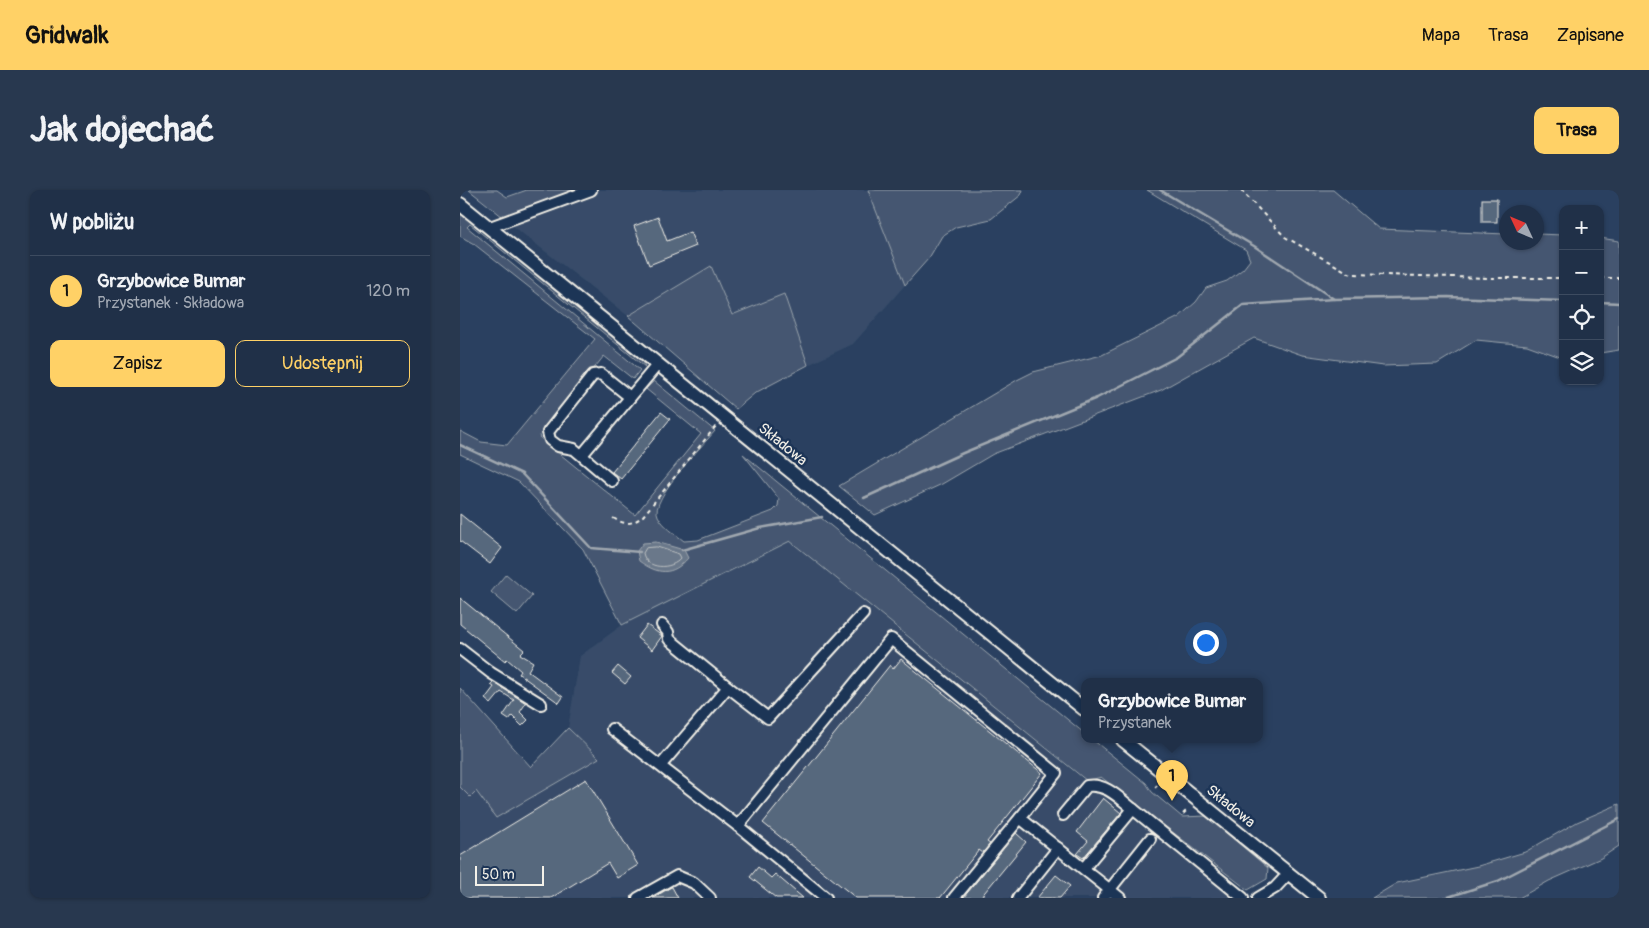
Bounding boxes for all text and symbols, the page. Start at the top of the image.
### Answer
text: Gridwalk [25,21,109,50]
text: Mapa [1422,24,1460,47]
text: Trasa [1488,24,1529,47]
text: Zapisane [1557,24,1624,47]
button: Trasa [1534,107,1619,154]
text: Jak dojechać [30,108,214,152]
north arrow [1499,205,1544,250]
map controls [1559,205,1604,385]
button: + [1559,205,1604,250]
text: W pobliżu [50,209,134,236]
button: − [1559,250,1604,295]
text: Grzybowice Bumar [97,269,245,293]
text: 1 [63,281,69,301]
text: 120 m [366,281,410,301]
text: Przystanek · Składowa [97,293,244,313]
button: locate [1559,295,1604,340]
button: Zapisz [50,340,225,387]
button: Udostępnij [235,340,410,387]
button: layers [1559,340,1604,385]
street label: Składowa [754,419,811,470]
your location [1193,630,1219,656]
popup [1081,678,1263,743]
text: Grzybowice Bumar [1098,689,1246,713]
text: Przystanek [1098,713,1171,733]
pin: 1 [1156,760,1188,801]
street label: Składowa [1202,781,1259,832]
scale bar [475,863,544,886]
text: 50 m [482,866,515,883]

